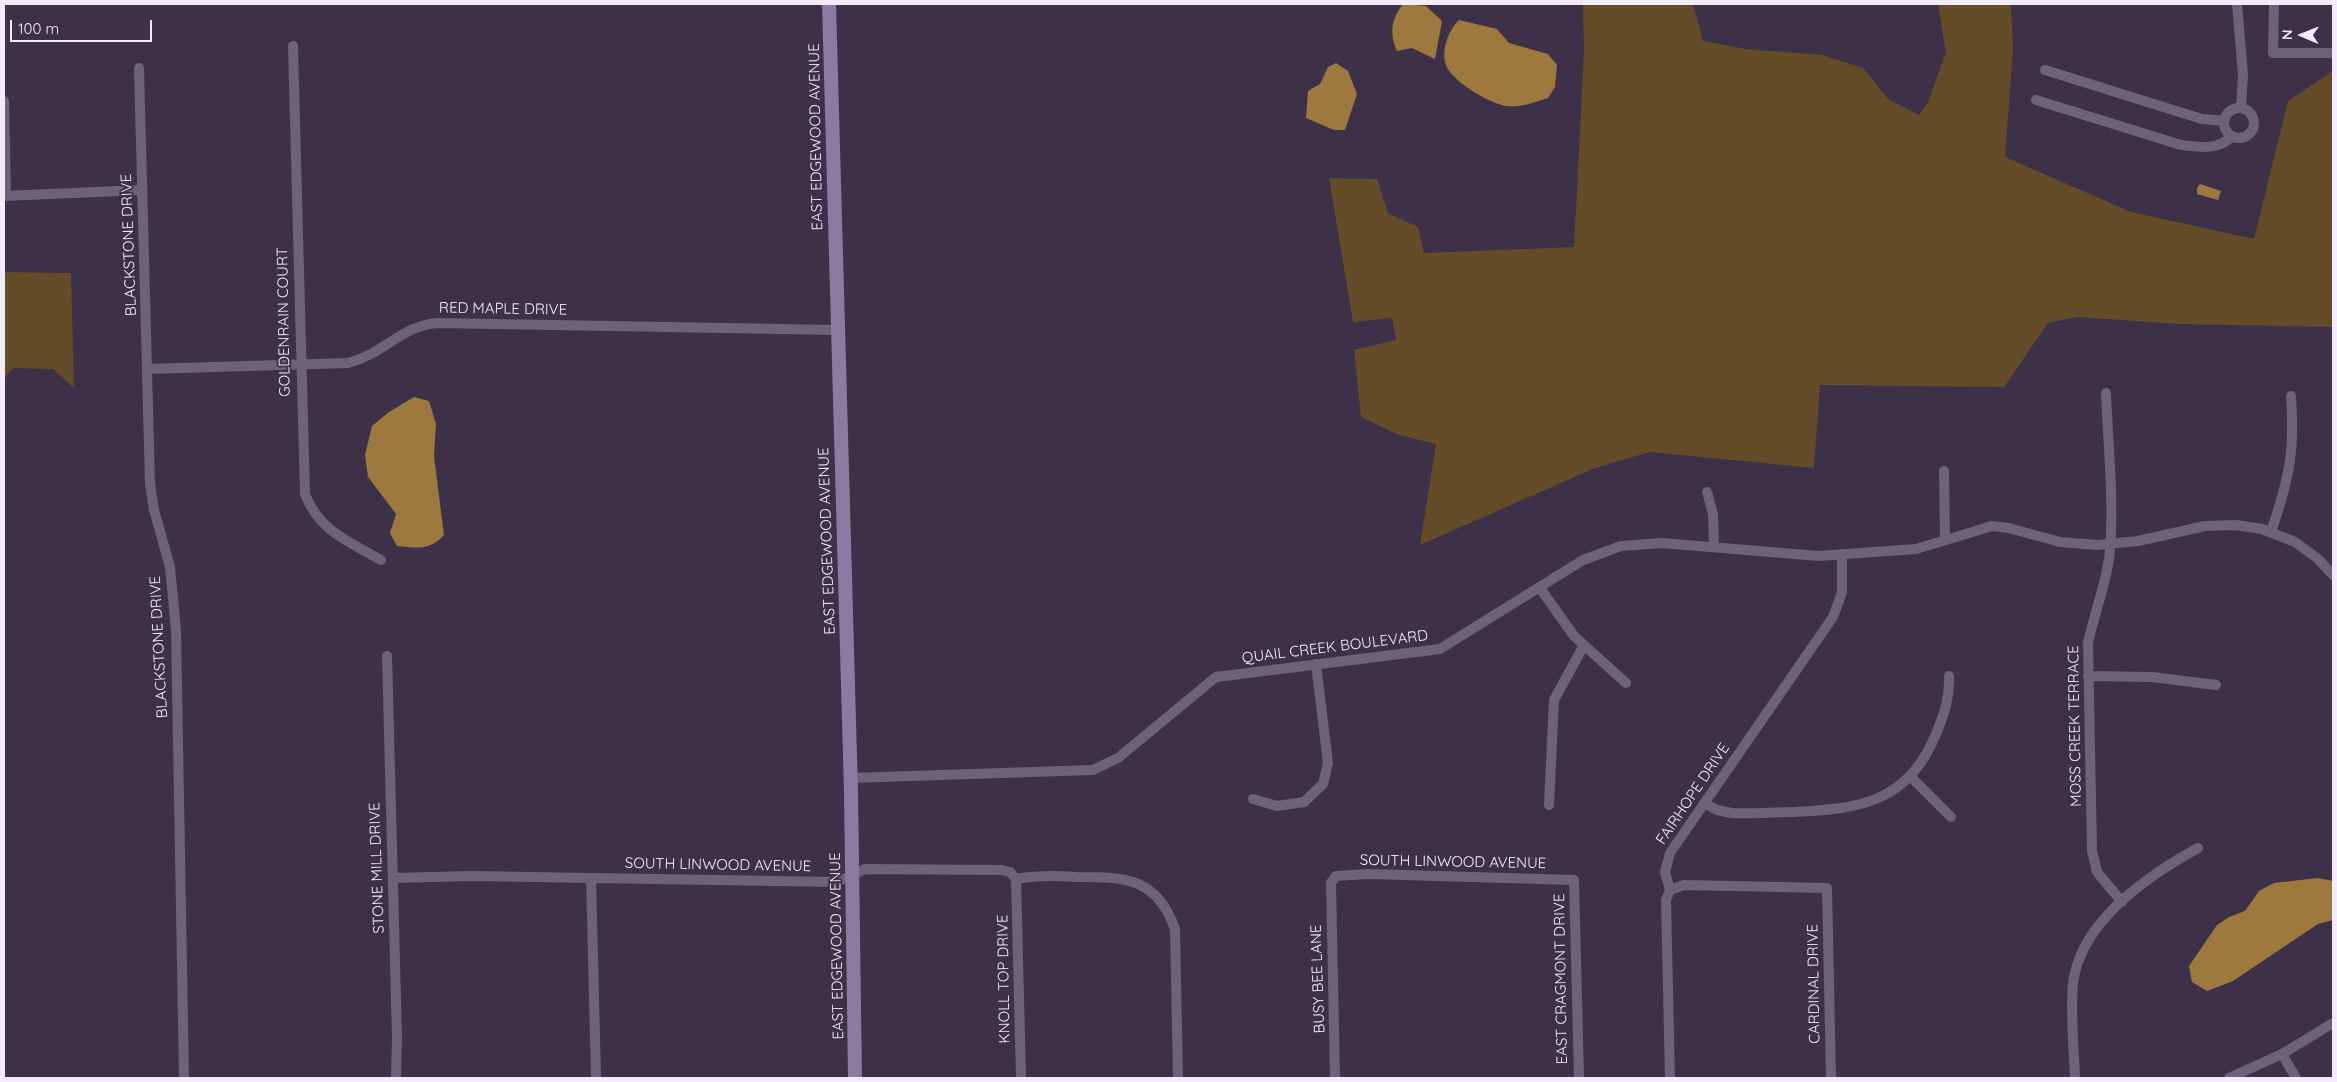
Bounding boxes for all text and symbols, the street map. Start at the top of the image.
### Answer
scale bar [12,10,155,42]
north arrow [2277,10,2327,60]
text: 100 m [18,19,59,38]
text: N [2278,29,2296,40]
street label: EAST EDGEWOOD AVENUE [805,43,827,231]
street label: BLACKSTONE DRIVE [118,174,140,316]
street label: GOLDENRAIN COURT [274,247,294,397]
street label: RED MAPLE DRIVE [439,299,567,319]
street label: EAST EDGEWOOD AVENUE [815,447,839,635]
street label: BLACKSTONE DRIVE [146,575,172,719]
street label: QUAIL CREEK BOULEVARD [1241,627,1429,667]
street label: MOSS CREEK TERRACE [2065,645,2085,807]
street label: FAIRHOPE DRIVE [1652,740,1734,848]
street label: STONE MILL DRIVE [366,802,388,934]
street label: SOUTH LINWOOD AVENUE [1360,851,1546,873]
street label: EAST EDGEWOOD AVENUE [826,852,848,1040]
street label: SOUTH LINWOOD AVENUE [625,854,811,876]
street label: EAST CRAGMONT DRIVE [1551,893,1571,1065]
street label: KNOLL TOP DRIVE [994,914,1014,1044]
street label: BUSY BEE LANE [1307,924,1329,1034]
street label: CARDINAL DRIVE [1804,924,1824,1044]

